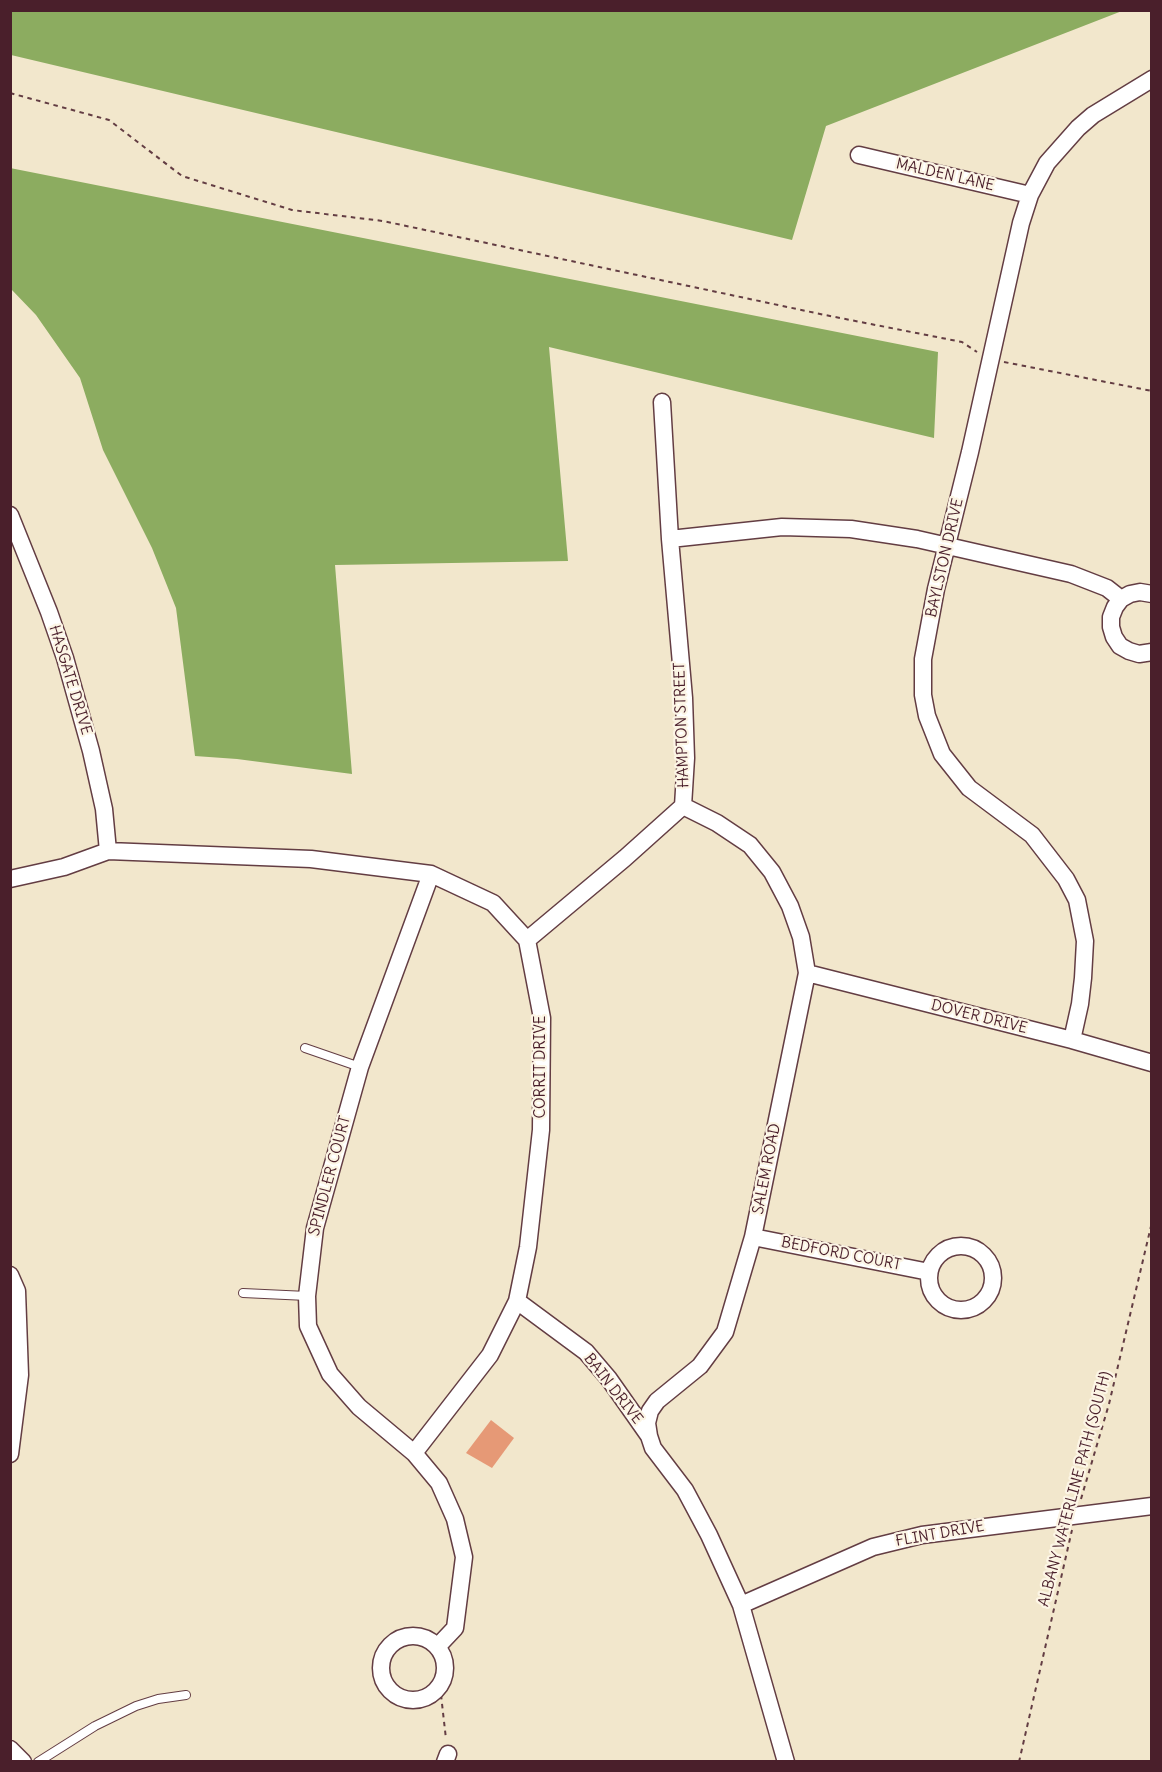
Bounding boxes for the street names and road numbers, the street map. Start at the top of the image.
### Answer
street label: MALDEN LANE [894,155,996,195]
street label: BAYLSTON DRIVE [923,497,967,619]
street label: HASGATE DRIVE [45,623,95,737]
street label: HAMPTON STREET [671,662,693,788]
street label: DOVER DRIVE [929,996,1029,1038]
street label: CORRIT DRIVE [532,1015,550,1119]
street label: SPINDLER COURT [305,1114,355,1238]
street label: SALEM ROAD [749,1122,785,1216]
street label: BEDFORD COURT [780,1234,902,1274]
street label: BAIN DRIVE [580,1350,646,1428]
street label: ALBANY WATERLINE PATH (SOUTH) [1035,1369,1115,1609]
street label: FLINT DRIVE [894,1517,986,1551]

